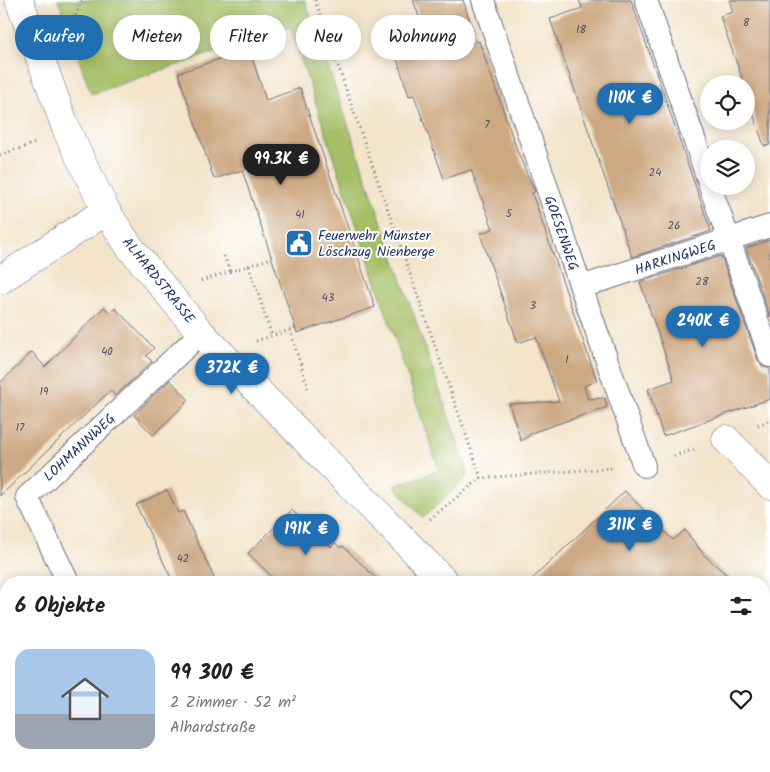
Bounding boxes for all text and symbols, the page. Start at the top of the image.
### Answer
house number: 8 [743,14,750,32]
chip: Kaufen [15,15,103,60]
chip: Mieten [113,15,200,60]
chip: Filter [210,15,286,60]
chip: Neu [296,15,361,60]
chip: Wohnung [371,15,475,60]
house number: 18 [576,21,586,39]
map controls [700,75,755,195]
button: locate [700,75,755,130]
pin: 110K € [589,82,671,125]
text: 110K € [608,86,652,111]
house number: 7 [484,116,490,134]
button: layers [700,140,755,195]
pin: 99.3K € [235,144,327,186]
text: 99.3K € [254,147,308,172]
house number: 24 [649,164,661,182]
street label: GOESENWEG [538,193,584,274]
house number: 5 [506,205,513,223]
house number: 41 [295,206,305,224]
house number: 26 [668,217,680,235]
place label: Feuerwehr Münster Löschzug Nienberge [318,225,435,263]
public building icon: Feuerwehr Münster Löschzug Nienberge [284,228,314,258]
street label: ALHARDSTRASSE [116,233,201,329]
street label: HARKINGWEG [632,234,719,281]
house number: 28 [695,273,709,291]
house number: 43 [322,289,334,307]
house number: 3 [530,297,536,315]
pin: 240K € [662,306,744,348]
text: 240K € [677,309,729,334]
house number: 40 [101,343,113,361]
house number: 1 [565,351,569,369]
pin: 372K € [191,352,273,395]
text: 372K € [206,356,258,381]
house number: 19 [40,383,49,401]
street label: LOHMANNWEG [39,408,121,487]
house number: 17 [16,419,25,437]
pin: 311K € [589,510,671,552]
text: 311K € [608,513,652,538]
pin: 191K € [265,514,347,556]
text: 191K € [284,517,328,542]
house number: 42 [177,550,189,568]
text: 6 Objekte [15,590,105,623]
icon: filters [727,592,755,620]
text: 99 300 € [170,657,254,690]
icon: home [55,669,115,729]
icon: heart [727,685,755,713]
text: 2 Zimmer · 52 m² [170,690,296,715]
text: Alhardstraße [170,715,255,740]

